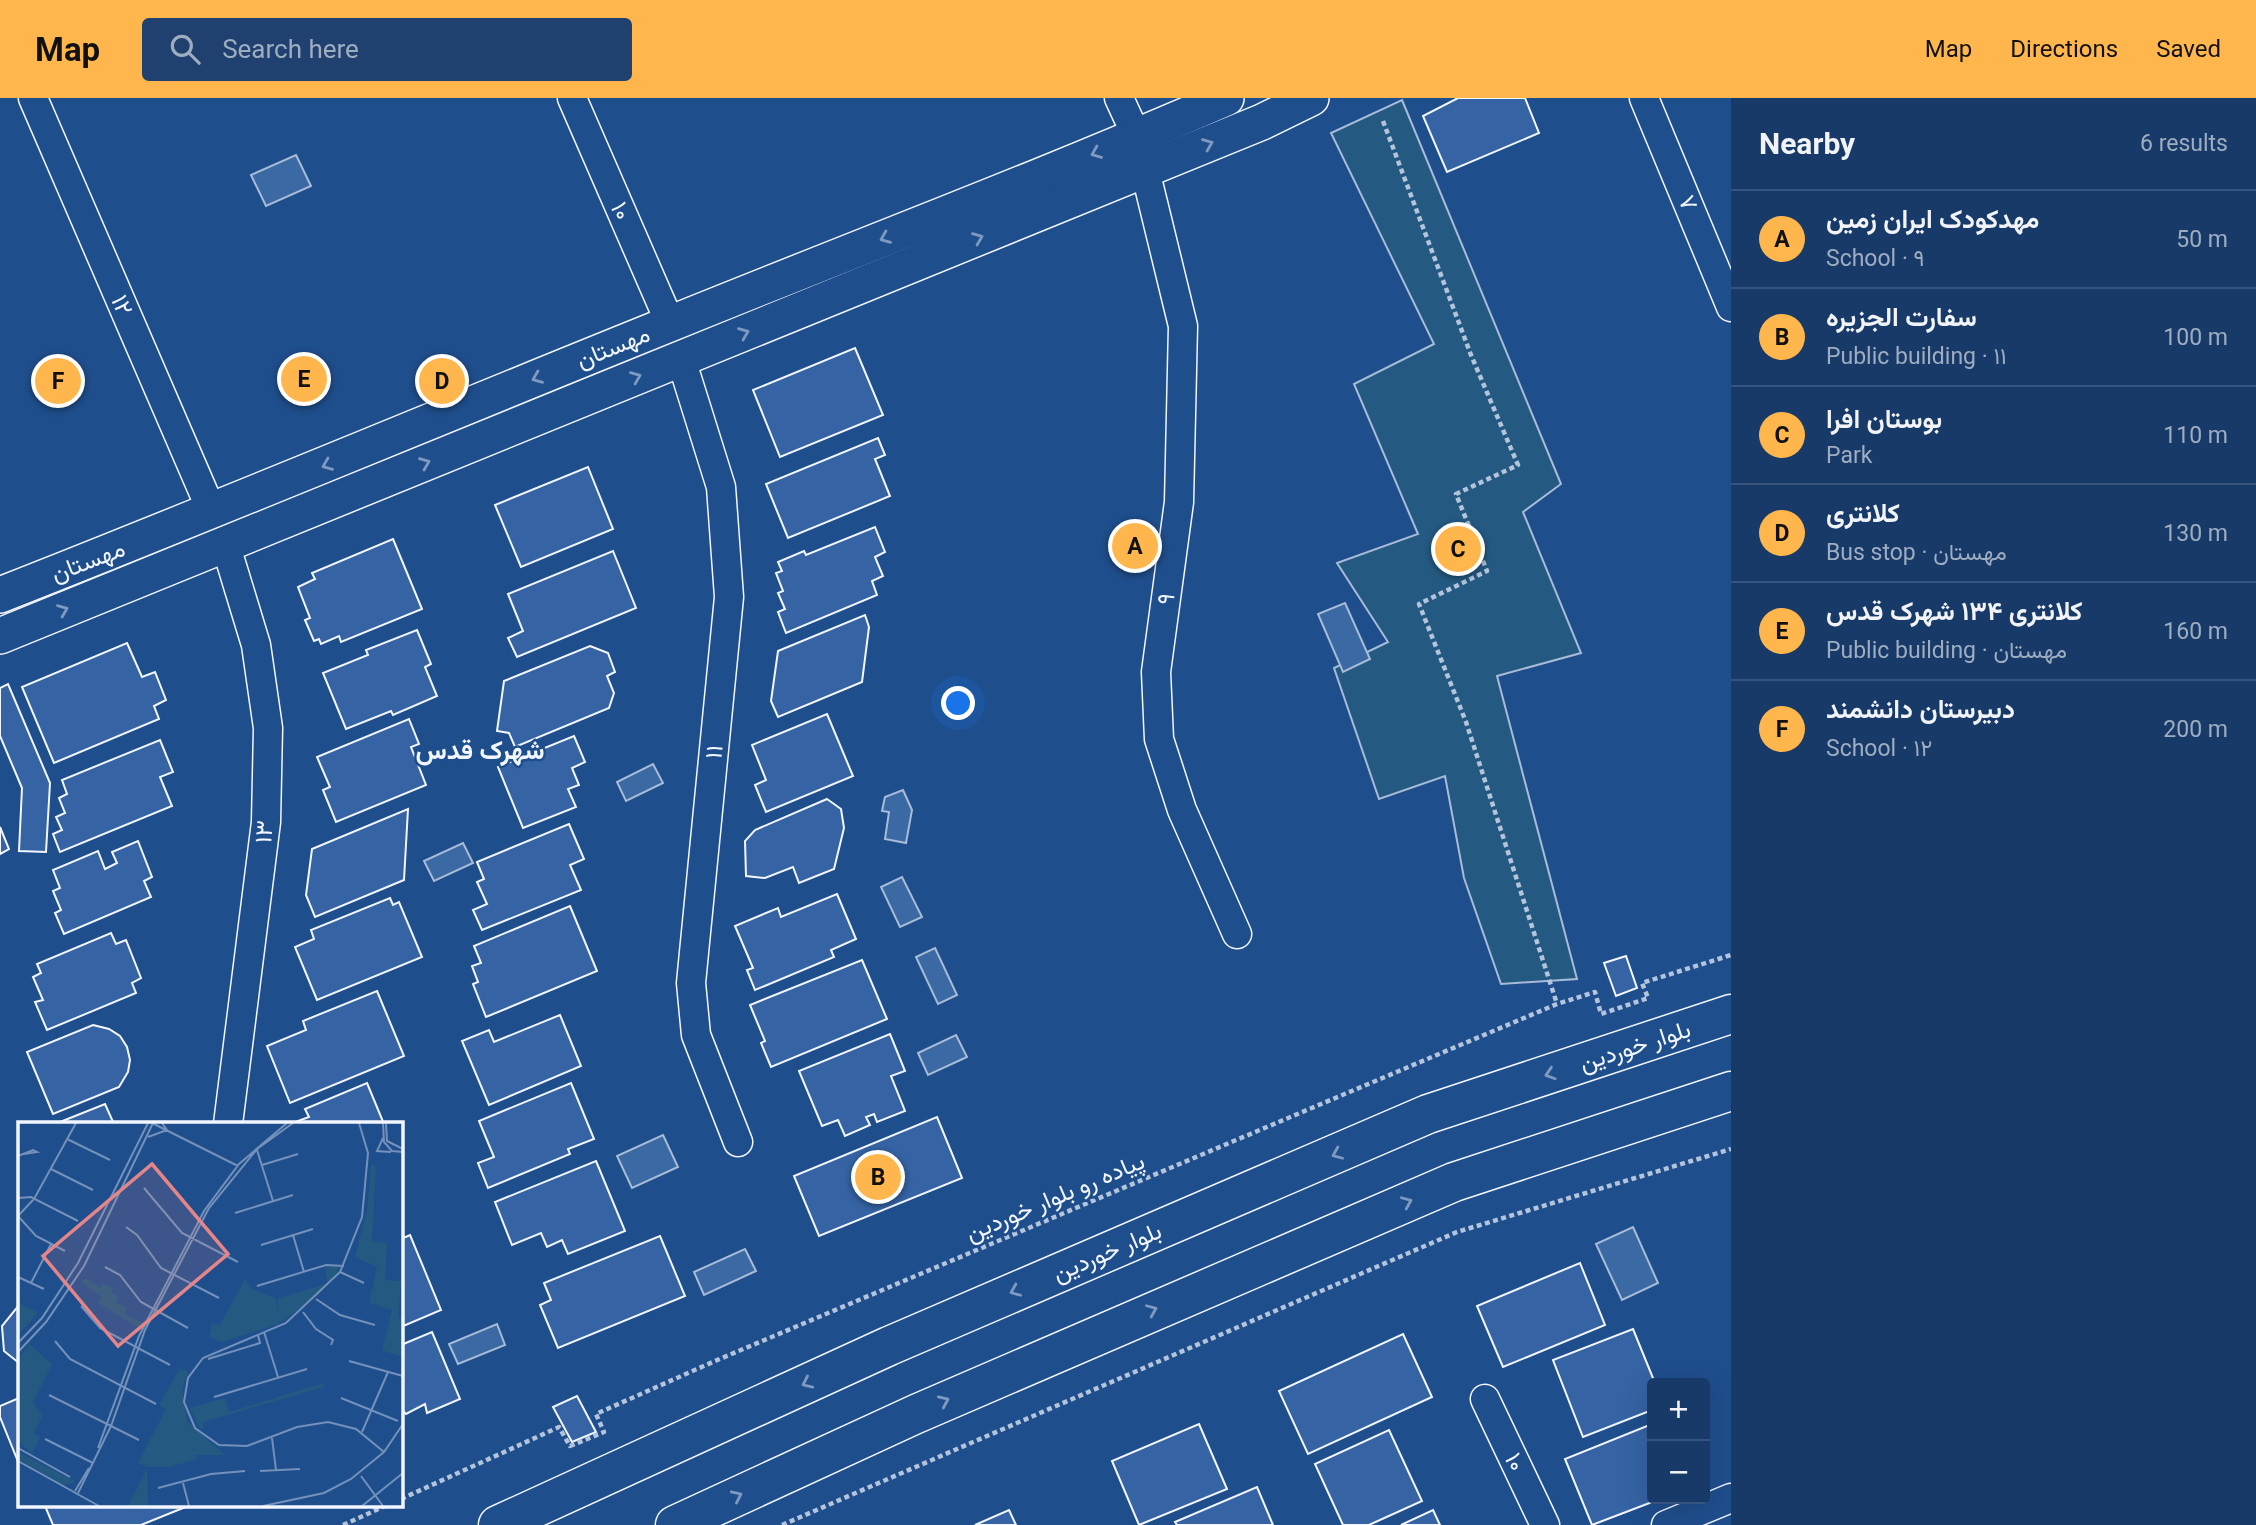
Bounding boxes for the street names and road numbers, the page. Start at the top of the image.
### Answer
street label: ۷ [1672,191,1704,215]
street label: ۱۰ [605,198,637,224]
street label: ۱۲ [105,291,139,319]
street label: مهستان [572,320,654,375]
street label: مهستان [47,534,129,589]
street label: ۹ [1151,591,1181,607]
street label: ۱۱ [699,744,729,760]
street label: ۱۳ [249,819,279,845]
street label: بلوار خوردین [1576,1015,1694,1078]
street label: پیاده رو بلوار خوردین [961,1147,1149,1249]
street label: بلوار خوردین [1048,1217,1166,1288]
street label: ۱۰ [1499,1448,1531,1476]

